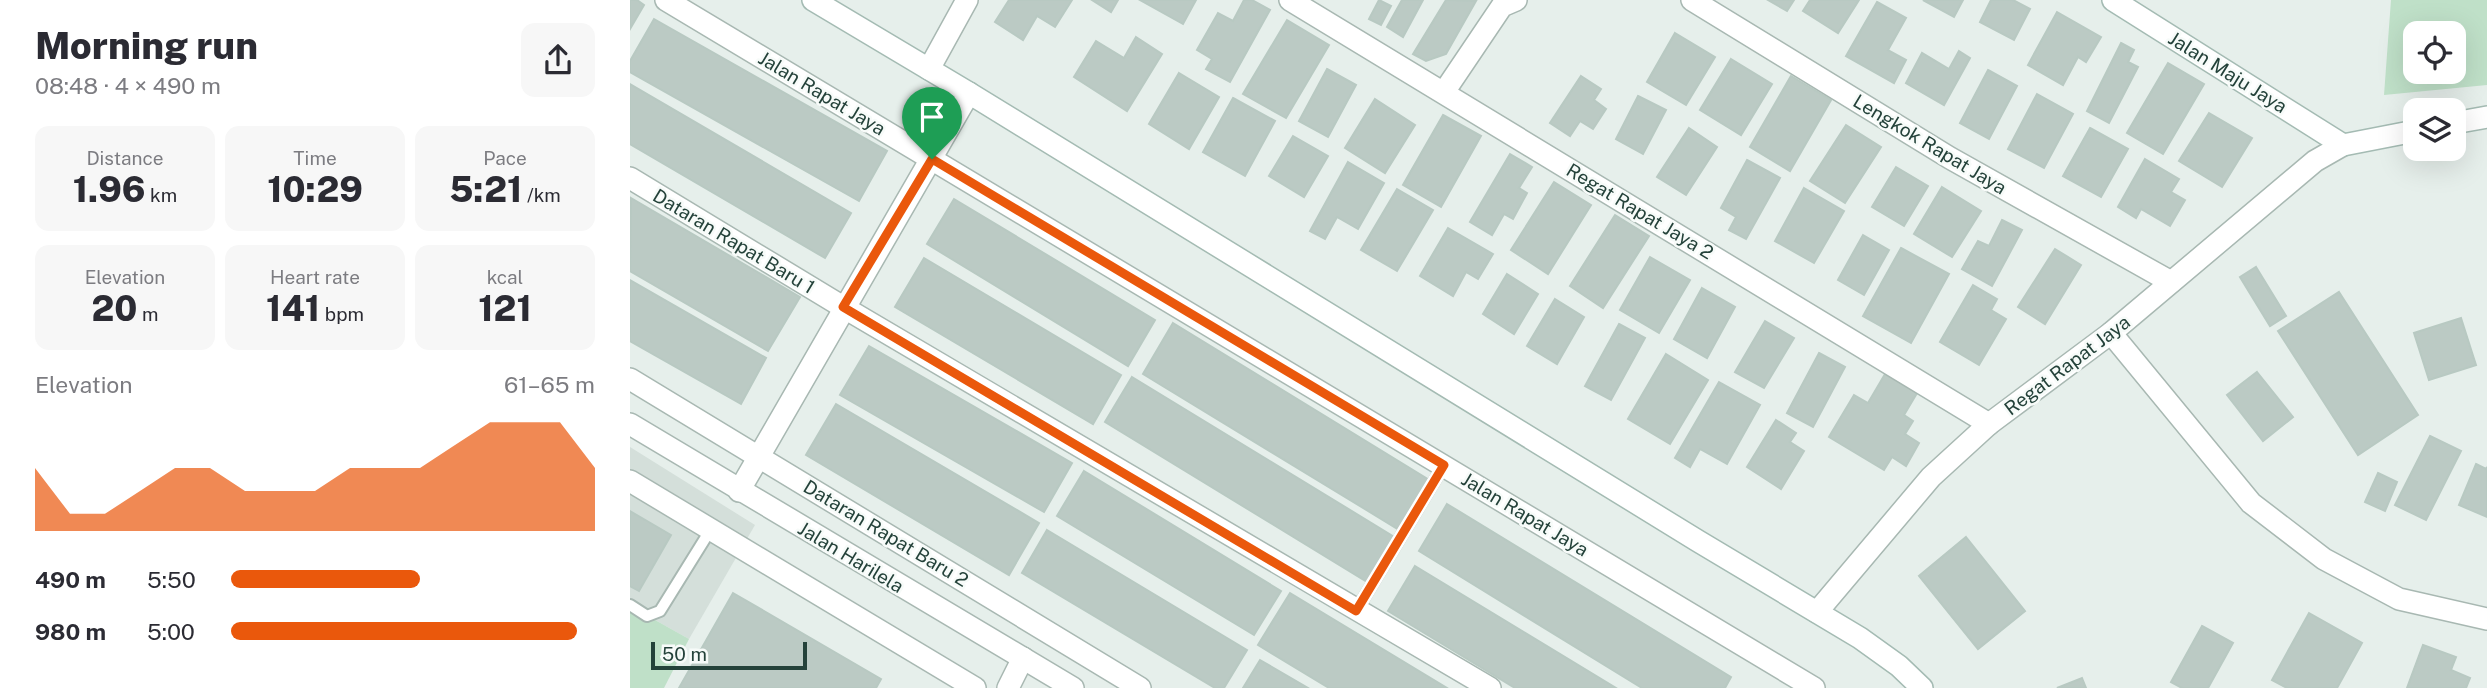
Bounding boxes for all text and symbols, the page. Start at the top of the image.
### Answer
map controls [2403,21,2466,161]
button: locate [2403,21,2466,84]
text: Morning run [35,23,258,68]
button: share [521,23,595,97]
street label: Jalan Maju Jaya [2165,27,2291,117]
street label: Jalan Rapat Jaya [755,46,889,140]
text: 08:48 · 4 × 490 m [35,72,221,99]
pin [902,87,962,159]
street label: Lengkok Rapat Jaya [1849,90,2011,198]
icon: arrive [913,98,951,136]
button: layers [2403,98,2466,161]
text: Distance [86,147,164,169]
text: Time [293,147,337,169]
text: Pace [483,147,527,169]
street label: Regat Rapat Jaya 2 [1563,158,1717,264]
text: 1.96 [73,169,146,210]
text: 10:29 [267,169,363,210]
text: 5:21 [449,169,522,210]
text: km [146,184,177,206]
text: /km [522,184,561,206]
street label: Dataran Rapat Baru 1 [649,184,819,298]
text: Elevation [85,266,165,288]
text: Heart rate [270,266,360,288]
text: kcal [487,266,523,288]
text: 20 [92,288,137,329]
text: 141 [266,288,320,329]
text: 121 [478,288,532,329]
text: m [137,303,158,325]
text: bpm [320,303,364,325]
street label: Regat Rapat Jaya [2000,311,2134,419]
text: Elevation [35,371,133,398]
text: 61–65 m [504,371,595,398]
street label: Jalan Rapat Jaya [1458,467,1592,561]
street label: Dataran Rapat Baru 2 [800,475,972,591]
street label: Jalan Harilela [794,517,908,597]
text: 490 m [35,566,106,593]
text: 5:50 [147,566,196,593]
text: 980 m [35,618,106,645]
text: 5:00 [147,618,195,645]
scale bar [651,639,807,671]
text: 50 m [662,643,707,665]

